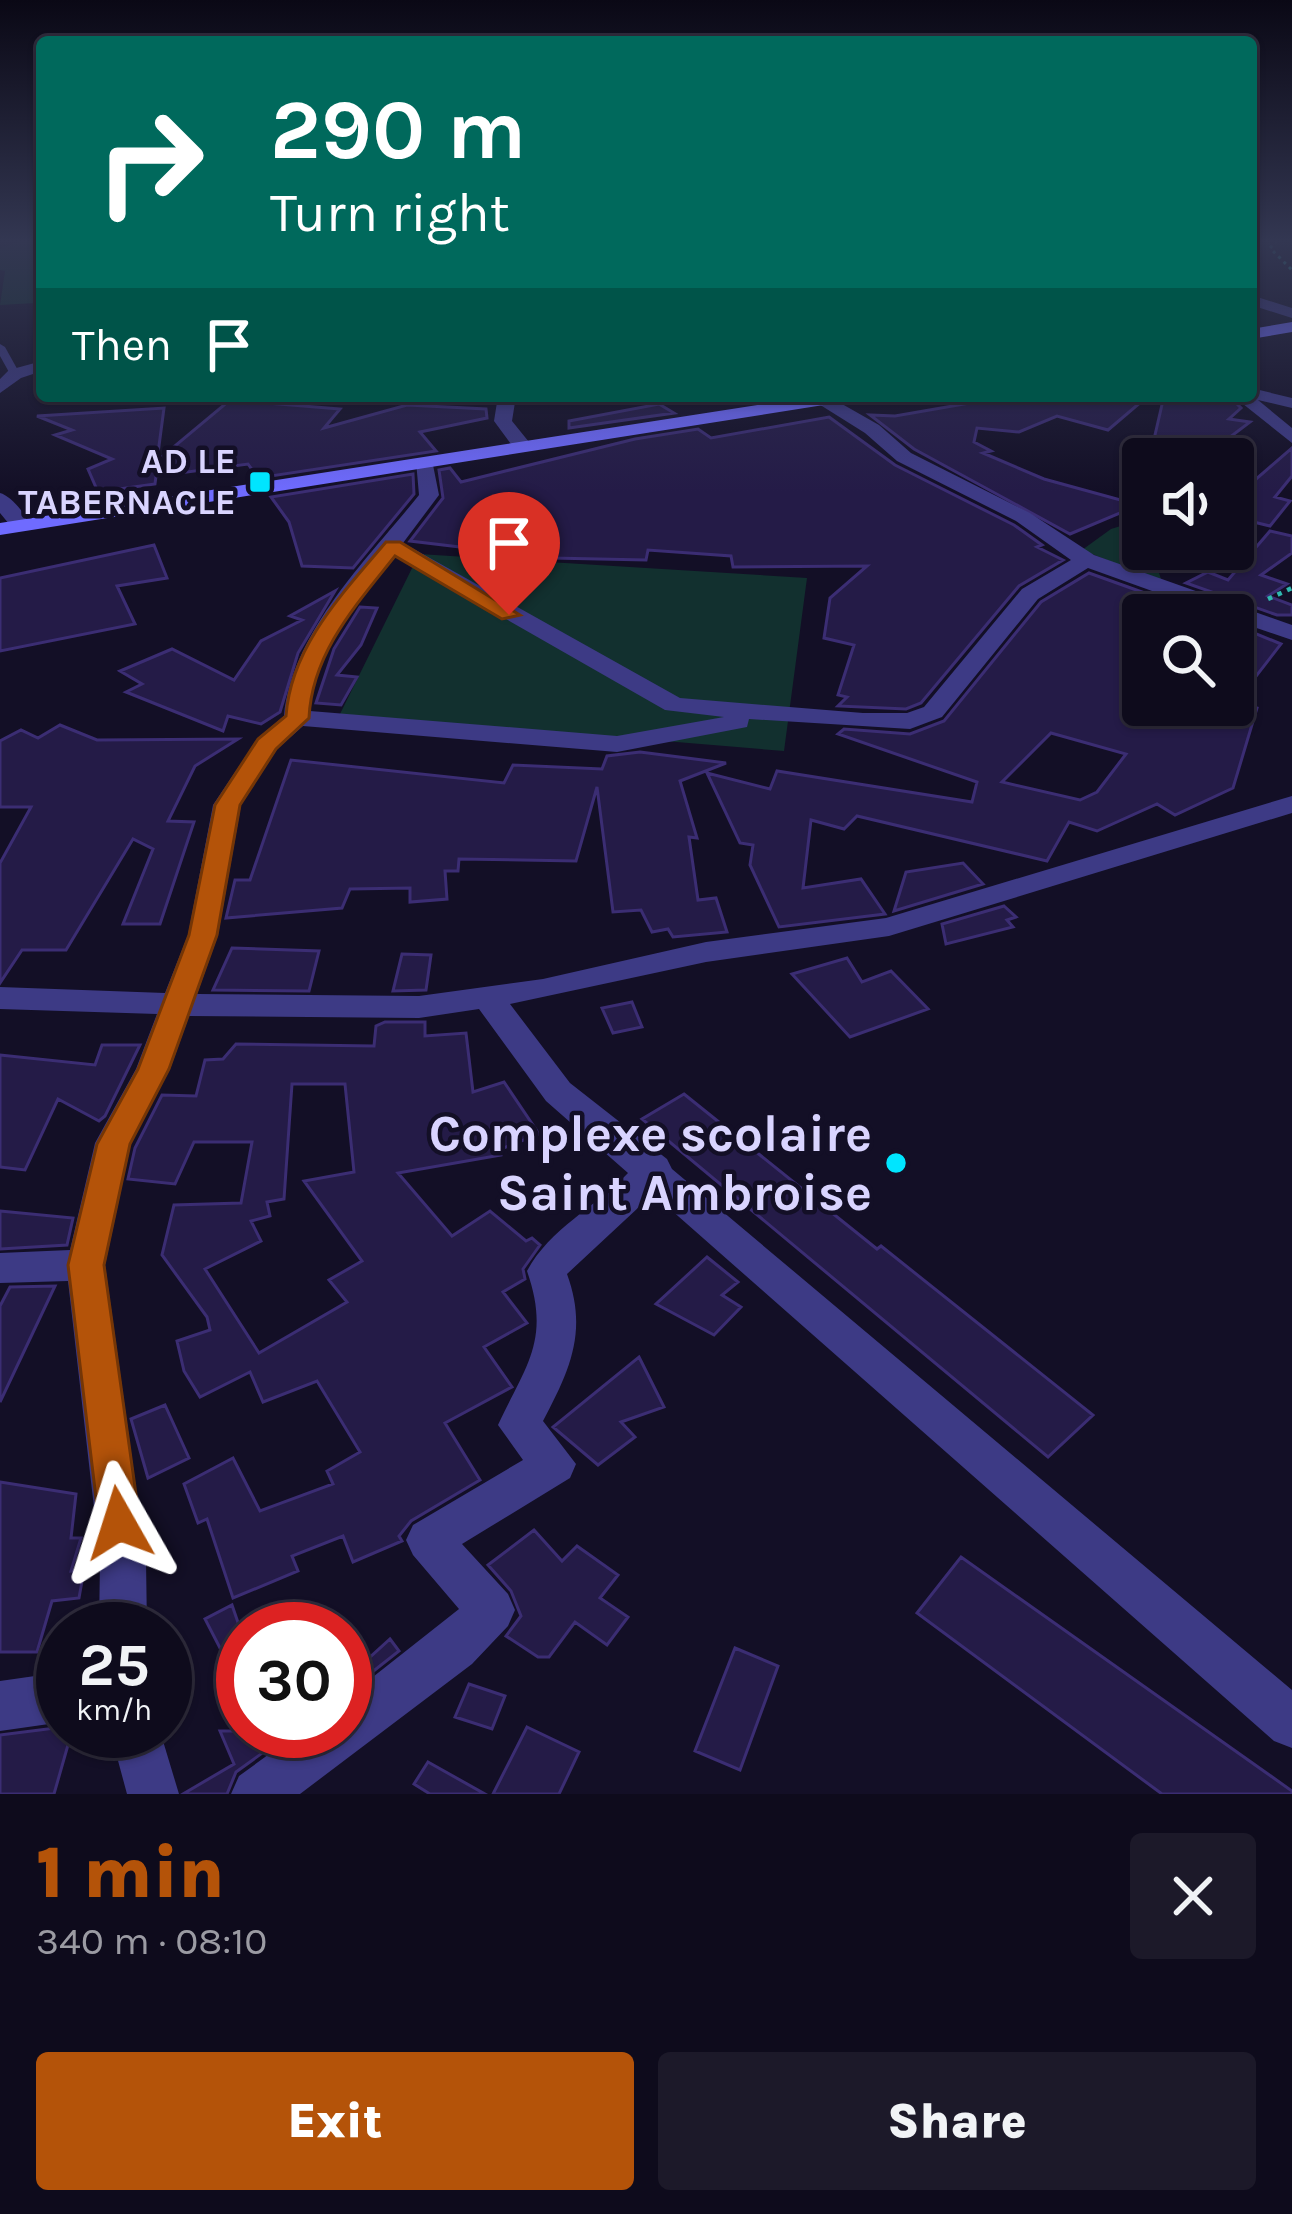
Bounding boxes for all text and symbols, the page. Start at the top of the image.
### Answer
text: 290 m [270,81,526,179]
icon: right [72,84,228,240]
text: Turn right [270,181,510,245]
icon: arrive [196,312,262,378]
text: Then [72,319,172,371]
map controls [1122,438,1254,726]
button: sound [1122,438,1254,570]
place label: AD LE TABERNACLE [18,440,236,523]
marker: AD LE TABERNACLE [247,469,273,495]
pin [458,492,560,615]
icon: arrive [476,510,542,576]
button: search [1122,594,1254,726]
place label: Complexe scolaire Saint Ambroise [429,1104,872,1223]
marker: Complexe scolaire Saint Ambroise [883,1150,909,1176]
position arrow [56,1460,182,1586]
speed limit sign: 30 [216,1602,372,1758]
text: 25 [78,1630,150,1700]
text: km/h [76,1692,152,1728]
text: 1 min [36,1831,225,1915]
button: close [1130,1833,1256,1959]
text: 340 m · 08:10 [36,1918,267,1964]
button: Exit [36,2052,634,2190]
button: Share [658,2052,1256,2190]

